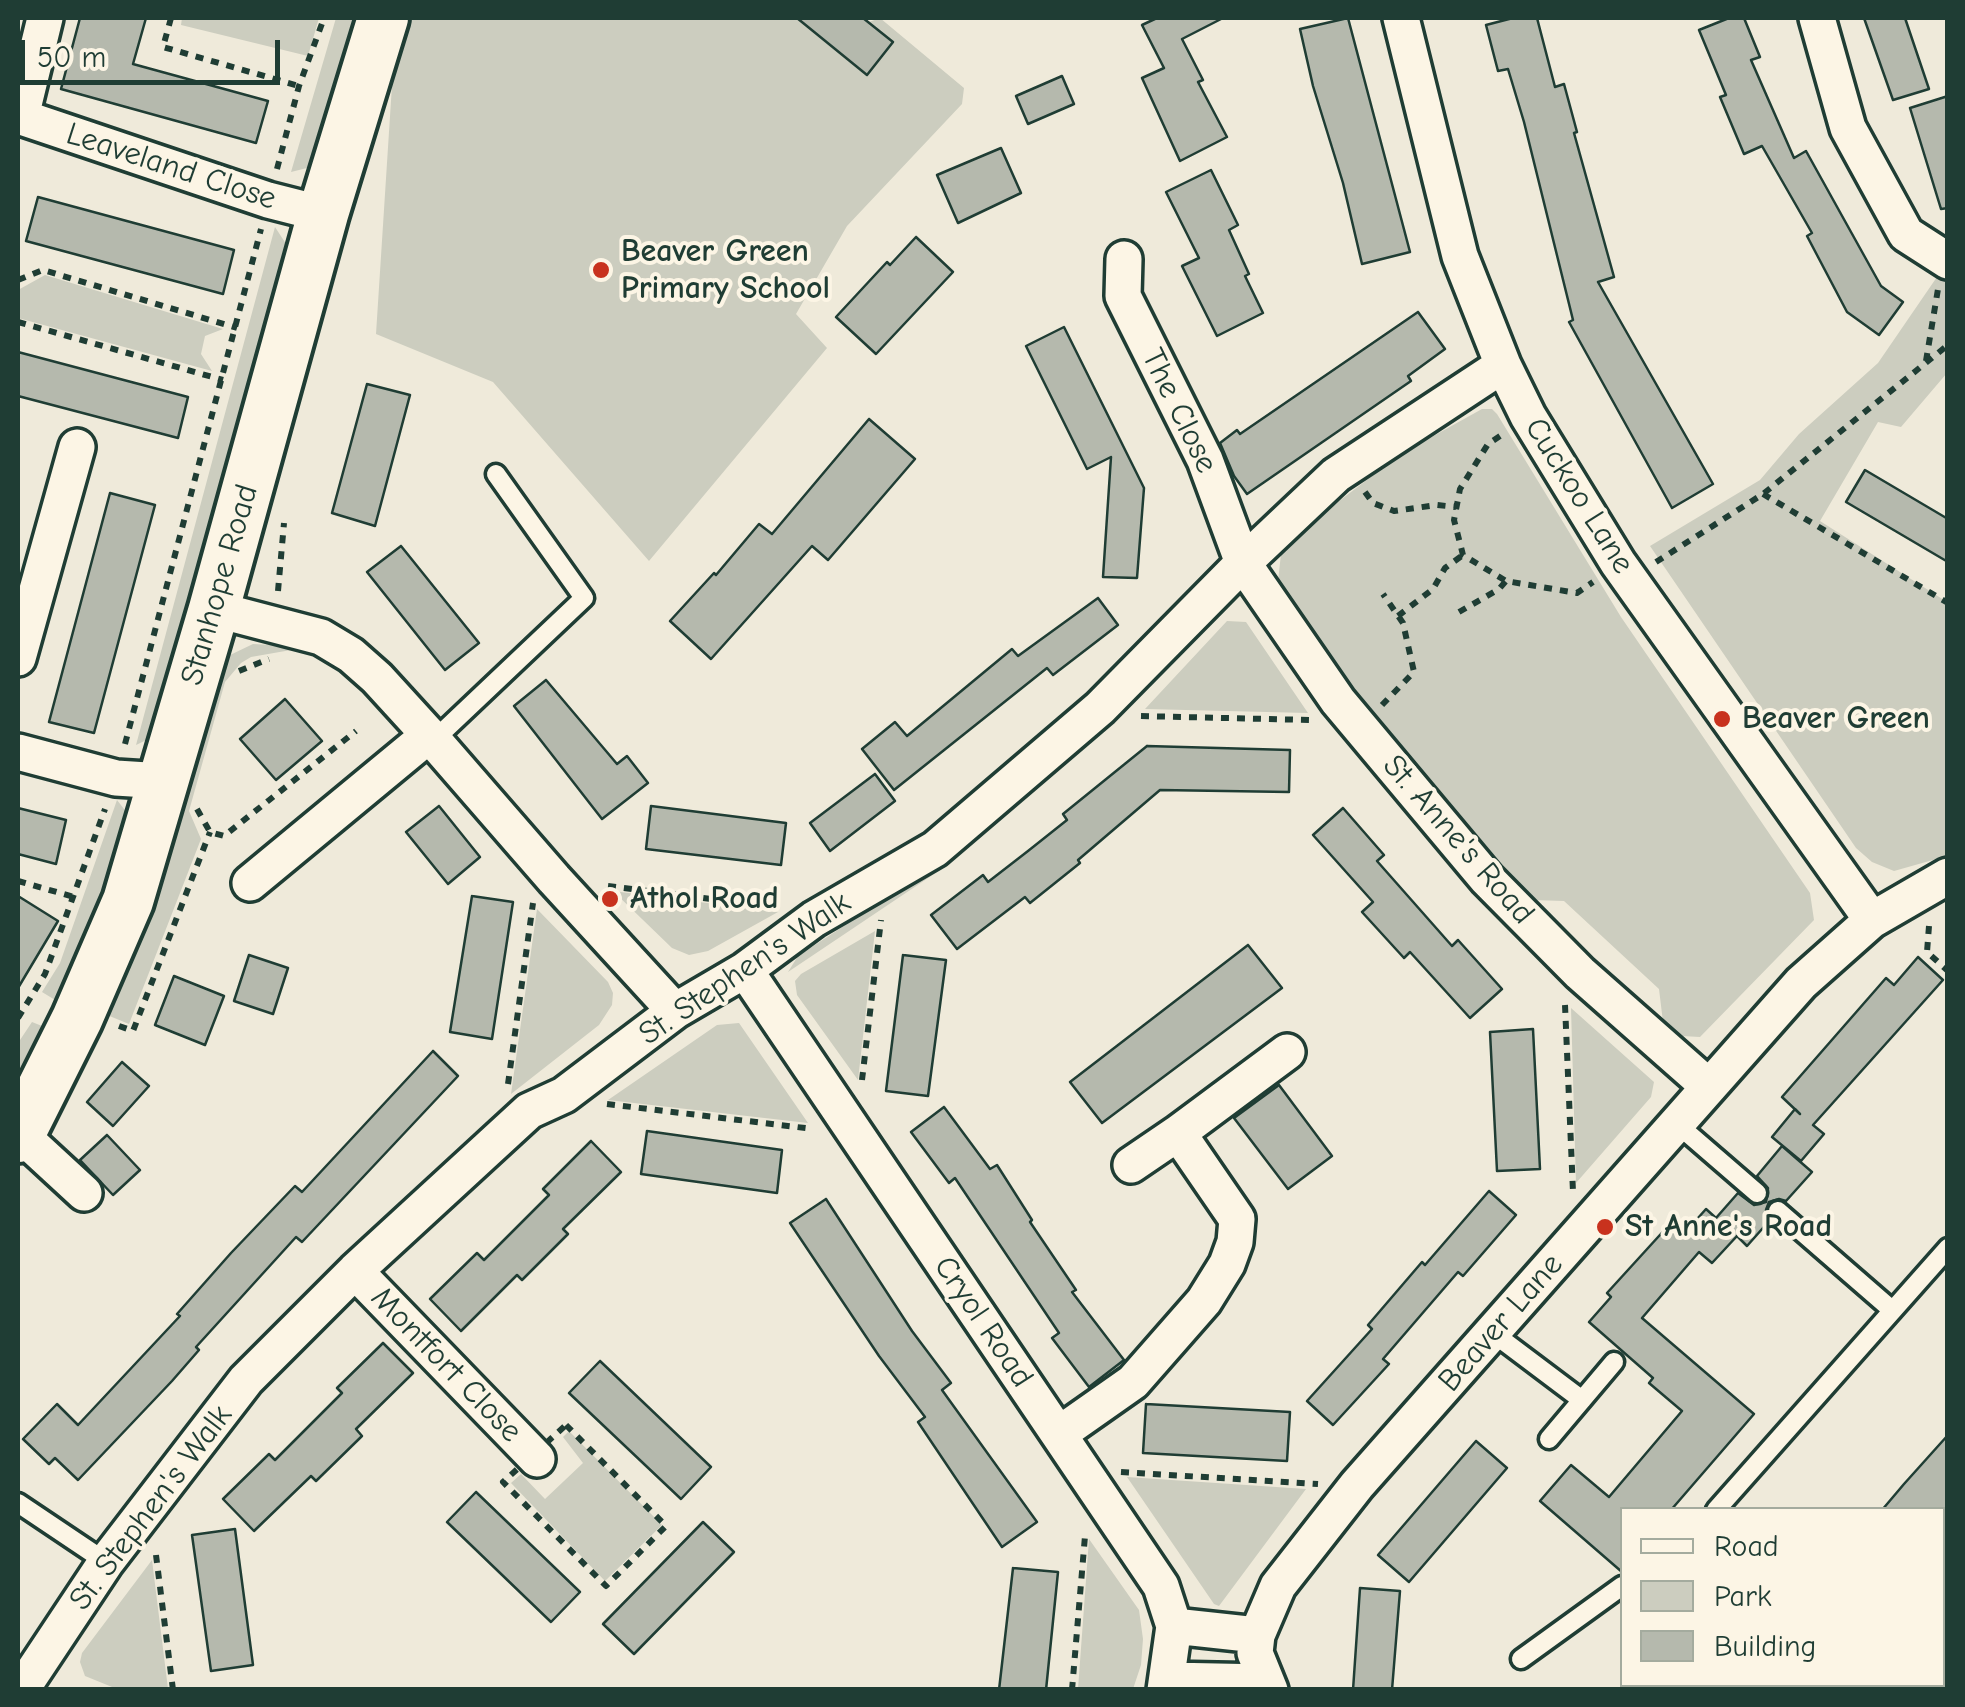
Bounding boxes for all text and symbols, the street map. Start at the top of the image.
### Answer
scale bar [25,20,285,82]
text: 50 m [37,40,106,75]
street label: Leaveland Close [61,115,281,219]
place label: Beaver Green Primary School [621,233,830,308]
marker: Beaver Green Primary School [590,259,612,281]
street label: The Close [1133,343,1225,479]
street label: Cuckoo Lane [1516,411,1642,581]
street label: Stanhope Road [173,480,267,690]
place label: Beaver Green [1742,700,1930,738]
marker: Beaver Green [1711,708,1733,730]
street label: St. Anne's Road [1374,747,1542,933]
place label: Athol Road [630,880,779,918]
street label: St. Stephen's Walk [632,884,858,1054]
marker: Athol Road [599,888,621,910]
place label: St Anne's Road [1625,1208,1832,1246]
marker: St Anne's Road [1594,1216,1616,1238]
street label: Beaver Lane [1431,1246,1571,1400]
street label: Cryol Road [925,1249,1041,1395]
street label: Montfort Close [362,1279,530,1451]
street label: St. Stephen's Walk [61,1398,241,1618]
legend [1620,1507,1945,1687]
text: Road [1714,1529,1779,1564]
text: Park [1714,1579,1771,1614]
text: Building [1714,1629,1817,1664]

